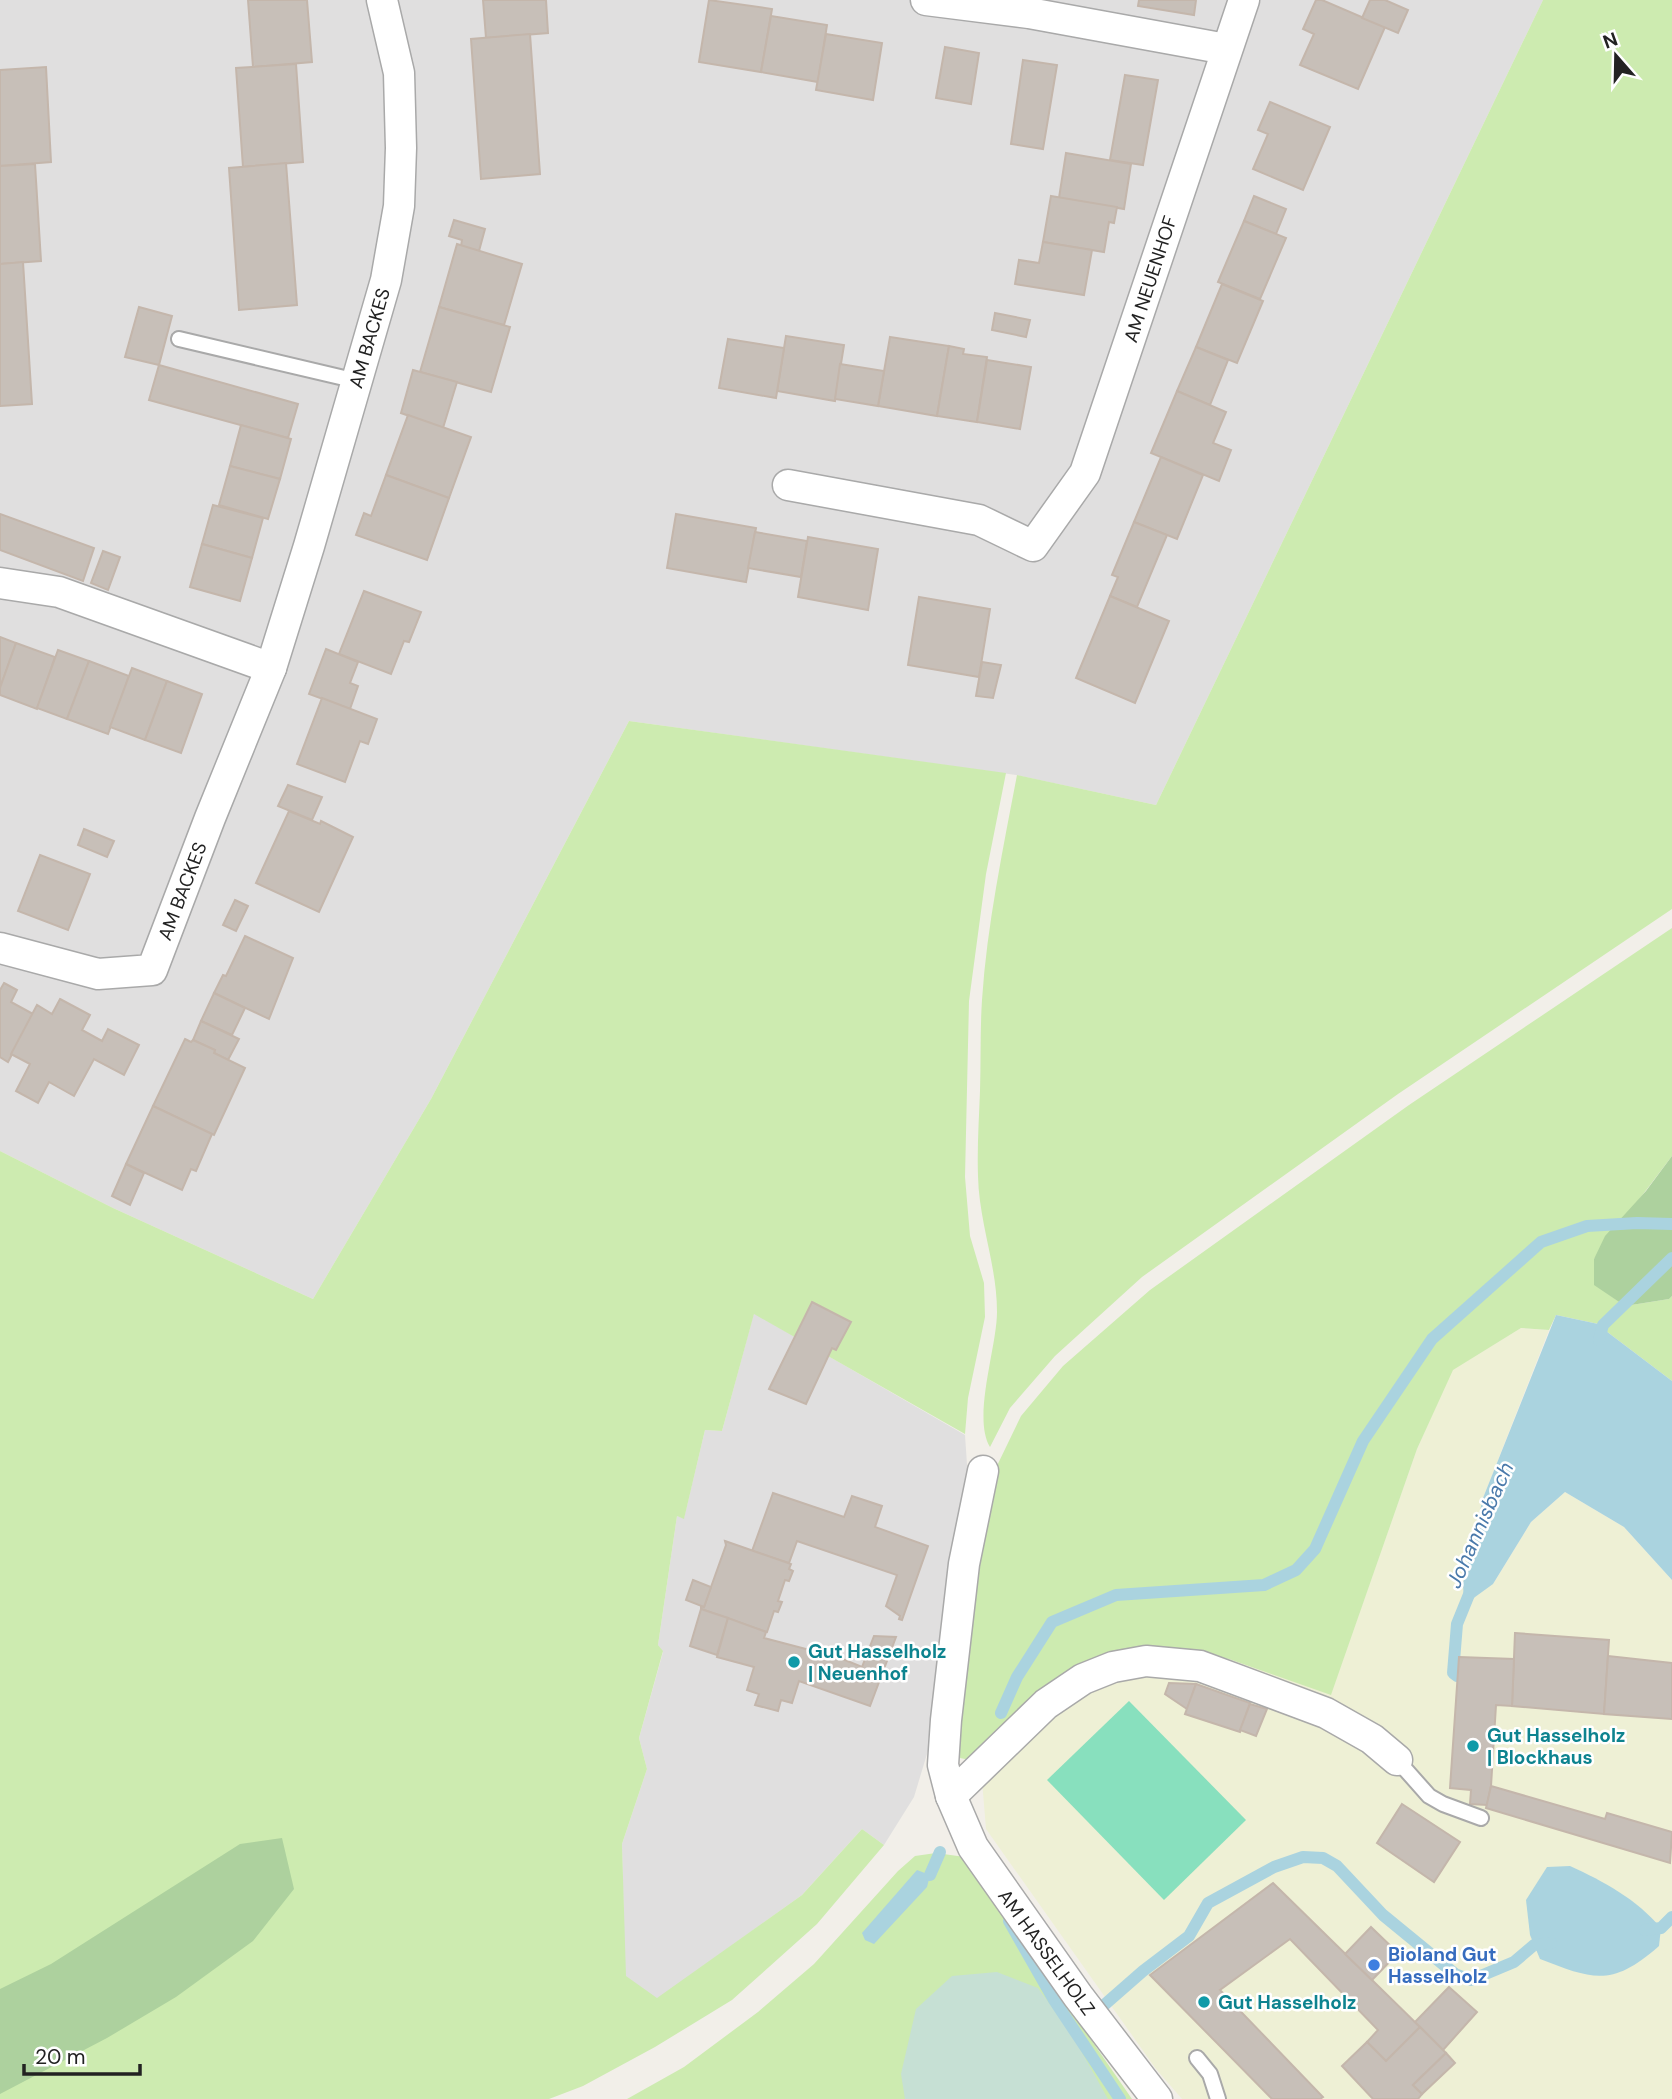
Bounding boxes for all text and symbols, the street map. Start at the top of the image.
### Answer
north arrow [1581,21,1651,91]
text: N [1600,26,1621,55]
street label: AM NEUENHOF [1118,213,1183,346]
street label: AM BACKES [343,285,396,391]
street label: AM BACKES [152,839,213,944]
water label: Johannisbach [1440,1458,1520,1592]
place label: Gut Hasselholz | Neuenhof [808,1639,946,1686]
marker: Gut Hasselholz | Neuenhof [786,1654,802,1670]
place label: Gut Hasselholz | Blockhaus [1487,1723,1625,1770]
marker: Gut Hasselholz | Blockhaus [1465,1738,1481,1754]
street label: AM HASSELHOLZ [992,1884,1101,2020]
place label: Bioland Gut Hasselholz [1388,1942,1496,1989]
marker: Bioland Gut Hasselholz [1366,1957,1382,1973]
place label: Gut Hasselholz [1218,1990,1356,2015]
marker: Gut Hasselholz [1196,1994,1212,2010]
scale bar [24,2032,140,2076]
text: 20 m [35,2043,86,2071]

